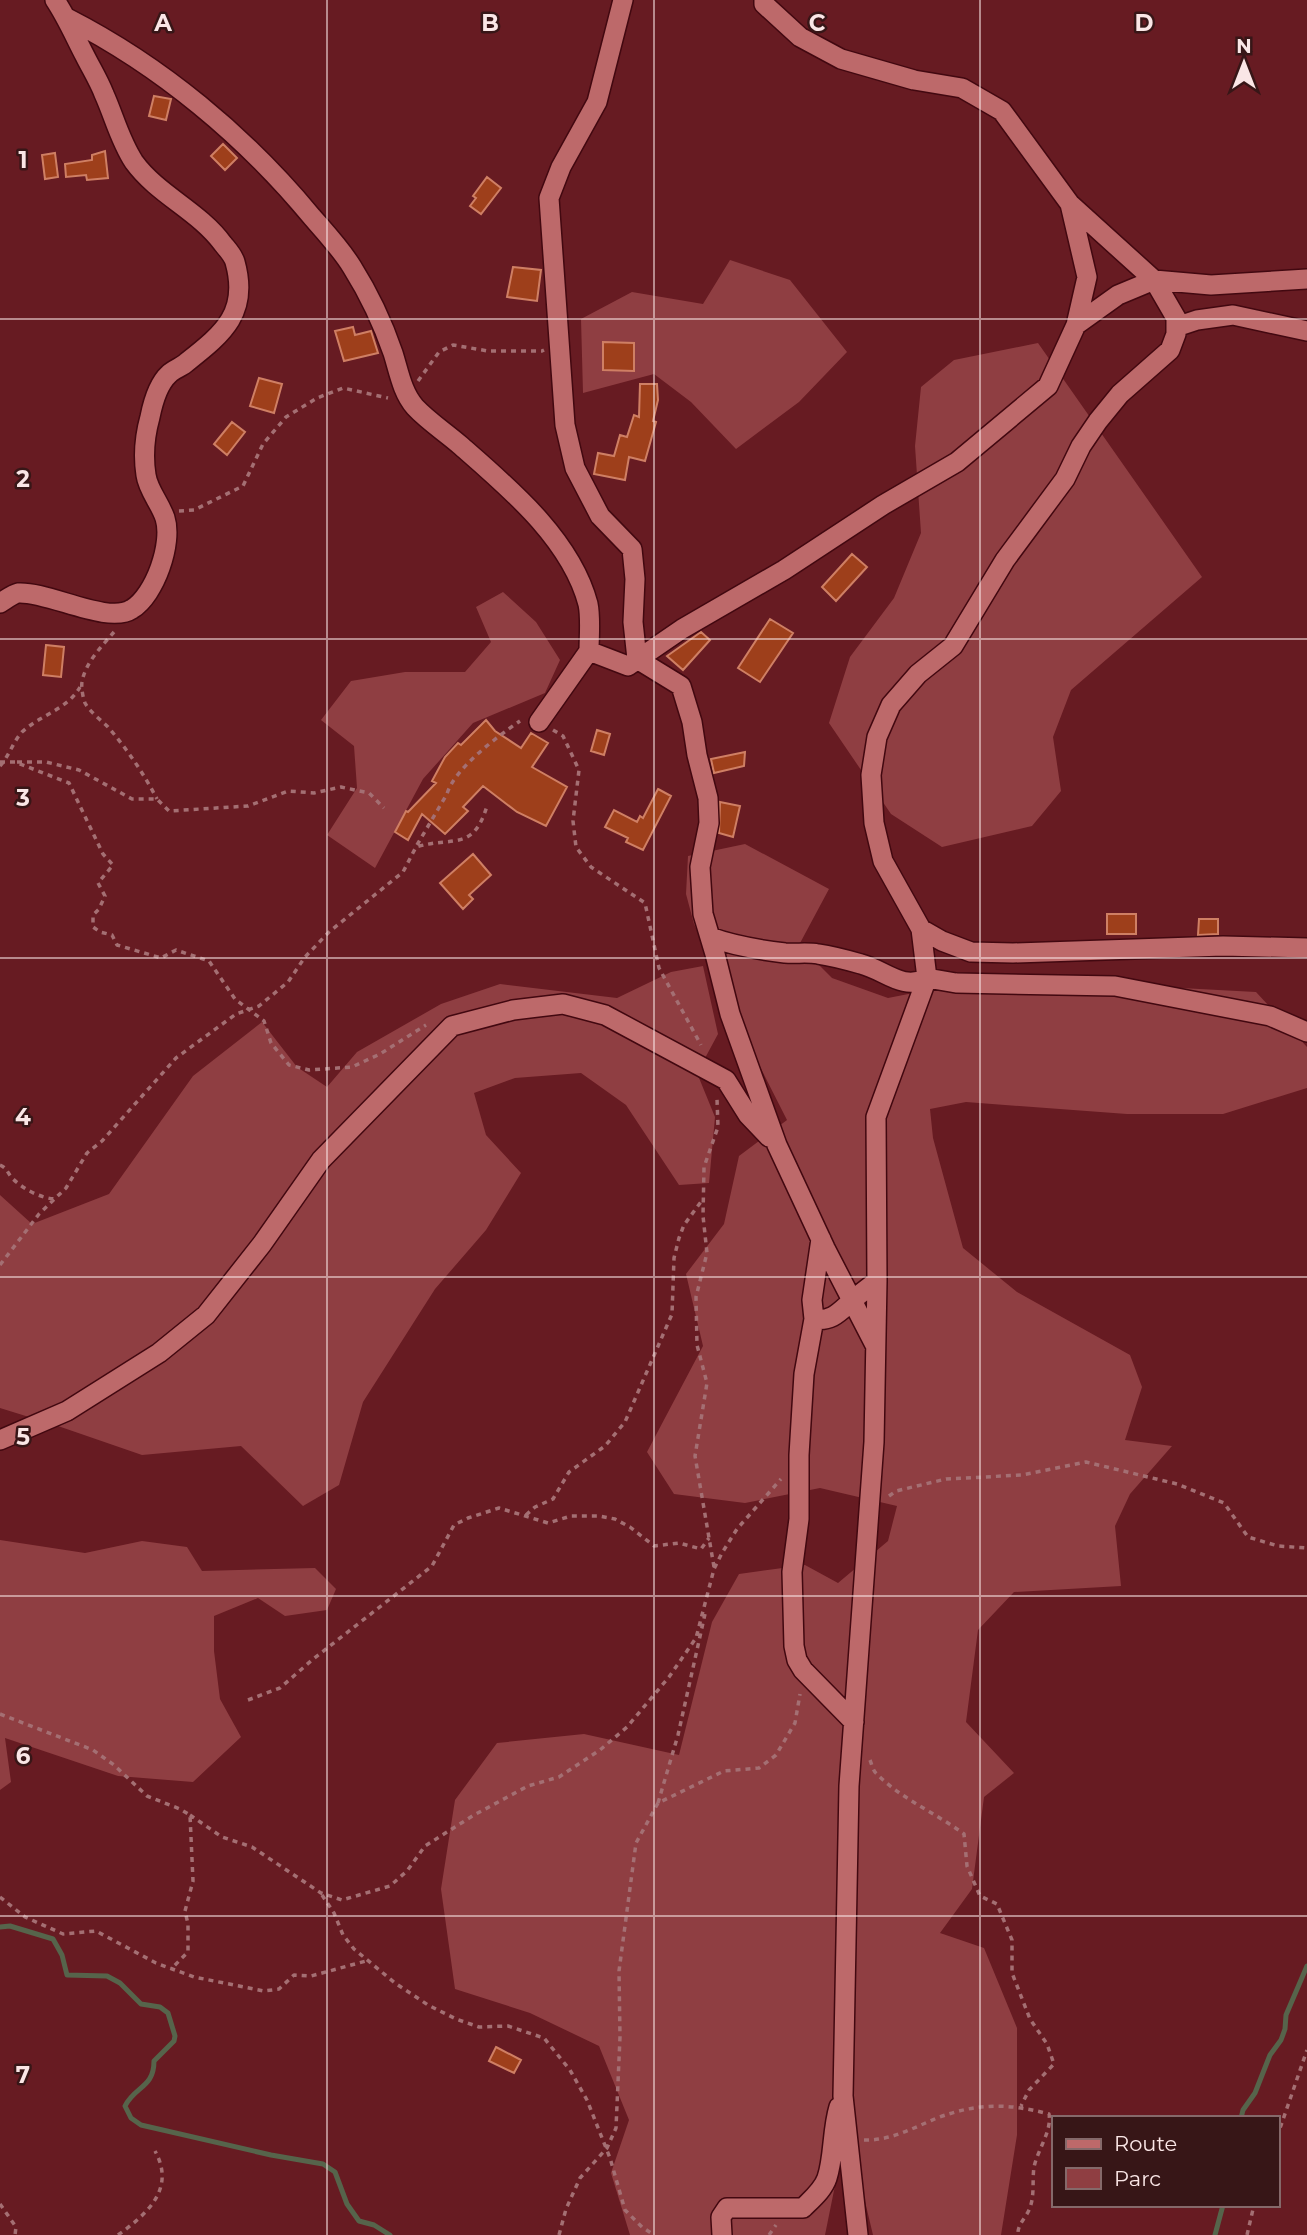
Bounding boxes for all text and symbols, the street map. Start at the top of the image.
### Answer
text: A [153,9,172,37]
text: B [481,9,499,37]
text: C [809,9,826,37]
text: D [1135,9,1154,37]
north arrow [1209,28,1279,98]
text: N [1236,35,1252,58]
text: 1 [18,146,28,174]
text: 2 [16,465,30,493]
text: 3 [15,784,30,812]
text: 4 [15,1103,31,1131]
text: 5 [16,1423,30,1451]
text: 6 [16,1742,31,1770]
text: 7 [16,2061,30,2089]
legend [1052,2116,1279,2207]
text: Route [1114,2131,1177,2156]
text: Parc [1114,2166,1161,2191]

